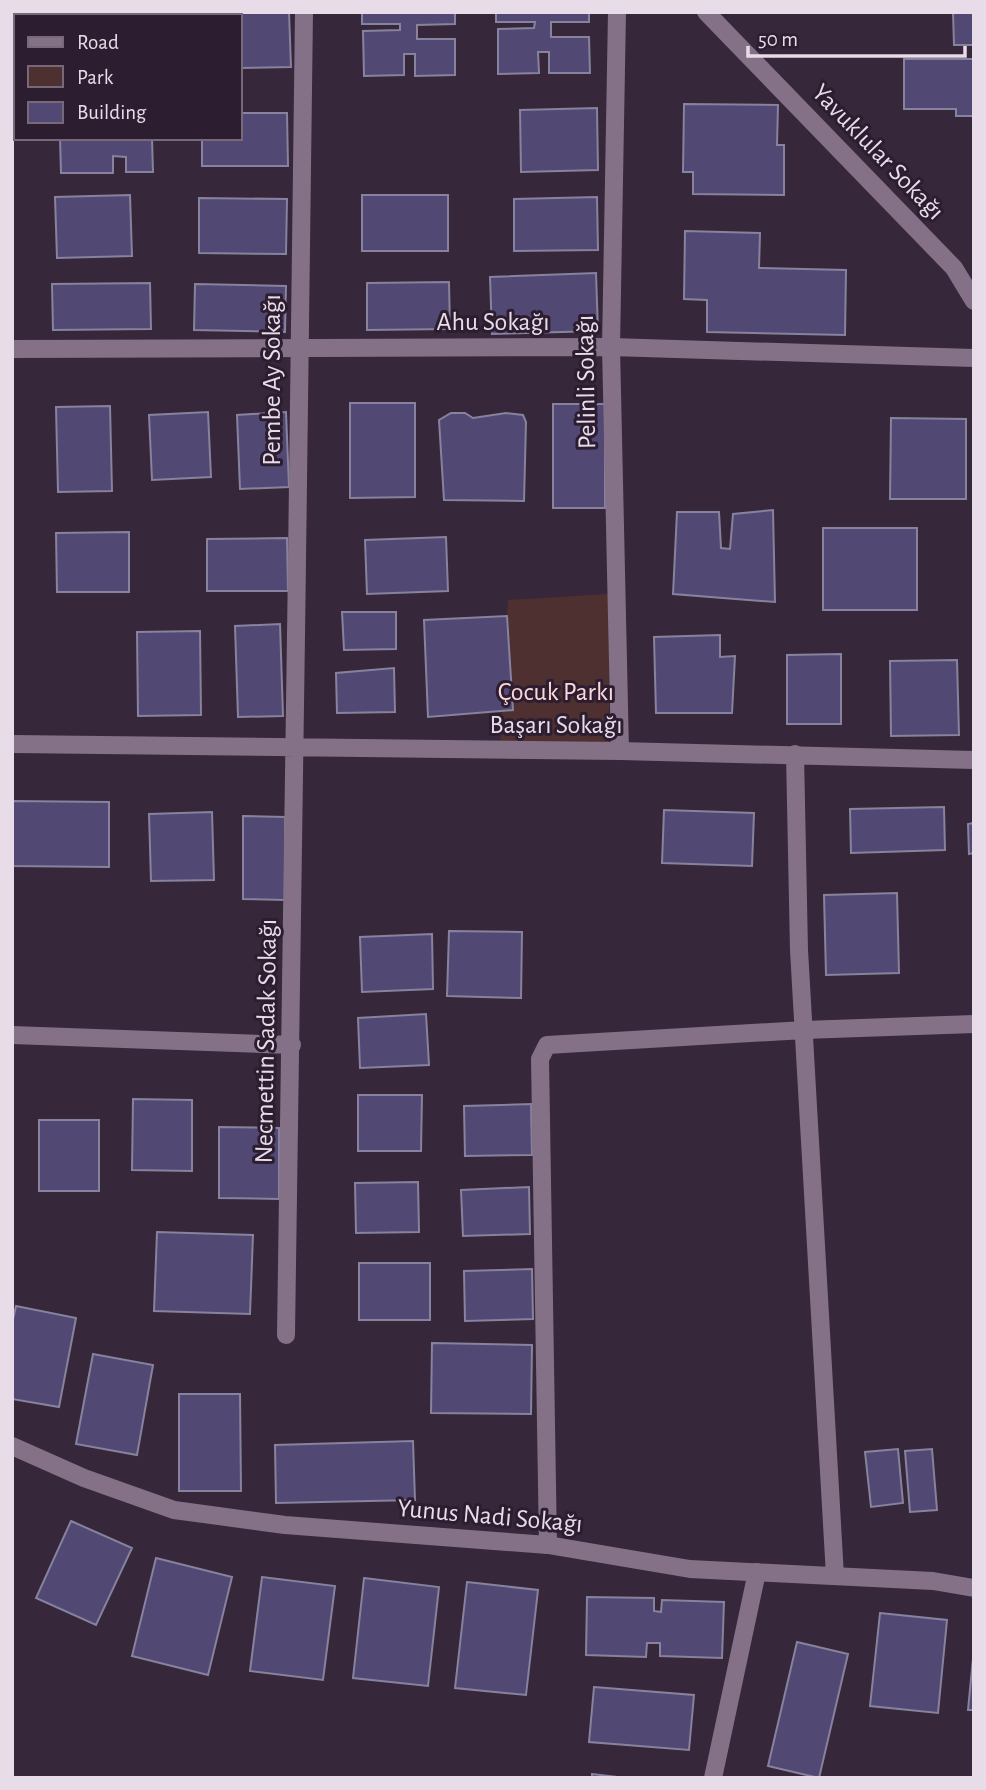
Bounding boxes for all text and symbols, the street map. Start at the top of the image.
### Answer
legend [14,14,242,140]
scale bar [748,14,965,58]
text: 50 m [758,29,798,50]
text: Road [77,32,119,53]
text: Park [77,67,114,88]
street label: Yavuklular Sokağı [807,79,949,225]
text: Building [77,102,147,123]
street label: Pembe Ay Sokağı [259,294,285,466]
street label: Ahu Sokağı [437,309,549,335]
street label: Pelinli Sokağı [572,315,600,449]
park label: Çocuk Parkı [498,679,614,705]
street label: Başarı Sokağı [489,712,623,738]
street label: Necmettin Sadak Sokağı [251,919,281,1163]
street label: Yunus Nadi Sokağı [396,1495,584,1537]

